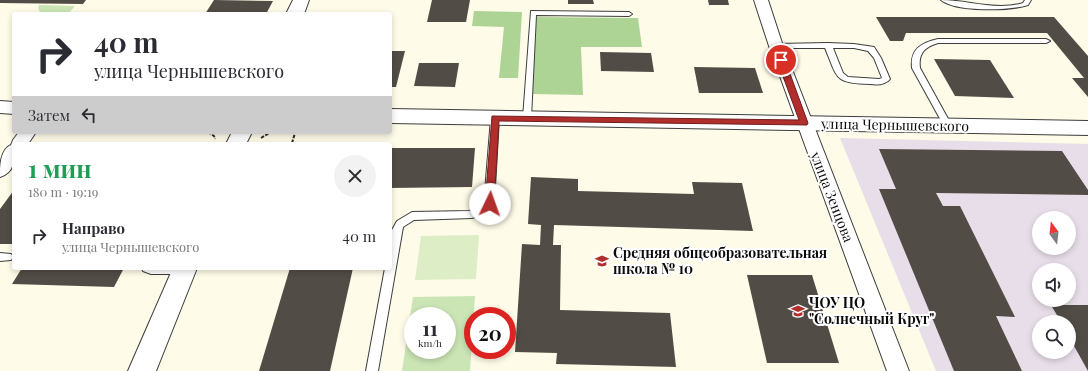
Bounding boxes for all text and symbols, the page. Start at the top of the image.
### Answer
text: 40 m [94,23,159,60]
icon: right [28,28,80,80]
pin [764,43,798,77]
icon: arrive [770,49,792,71]
text: улица Чернышевского [94,59,284,83]
icon: left [78,104,100,126]
text: Затем [28,105,70,125]
street label: улица Чернышевского [820,114,969,135]
street label: улица Зенцова [806,148,858,245]
text: 1 мин [28,152,92,184]
button: close [334,155,376,197]
text: 180 m · 19:19 [28,183,98,200]
position arrow [469,183,511,225]
north arrow [1032,211,1076,255]
map controls [1032,211,1076,359]
text: Направо [62,218,125,238]
icon: right [28,225,50,247]
text: 40 m [343,226,376,246]
text: улица Чернышевского [62,238,199,255]
place label: Средняя общеобразовательная школа № 10 [613,243,827,278]
school or university icon: Средняя общеобразовательная школа № 10 [594,253,610,269]
button: sound [1032,263,1076,307]
place label: ЧОУ ЦО "Солнечный Круг" [809,293,935,328]
school or university icon: ЧОУ ЦО "Солнечный Круг" [790,303,806,319]
speed limit sign: 20 [464,307,516,359]
text: 11 [422,314,438,341]
button: search [1032,315,1076,359]
text: km/h [418,336,442,350]

